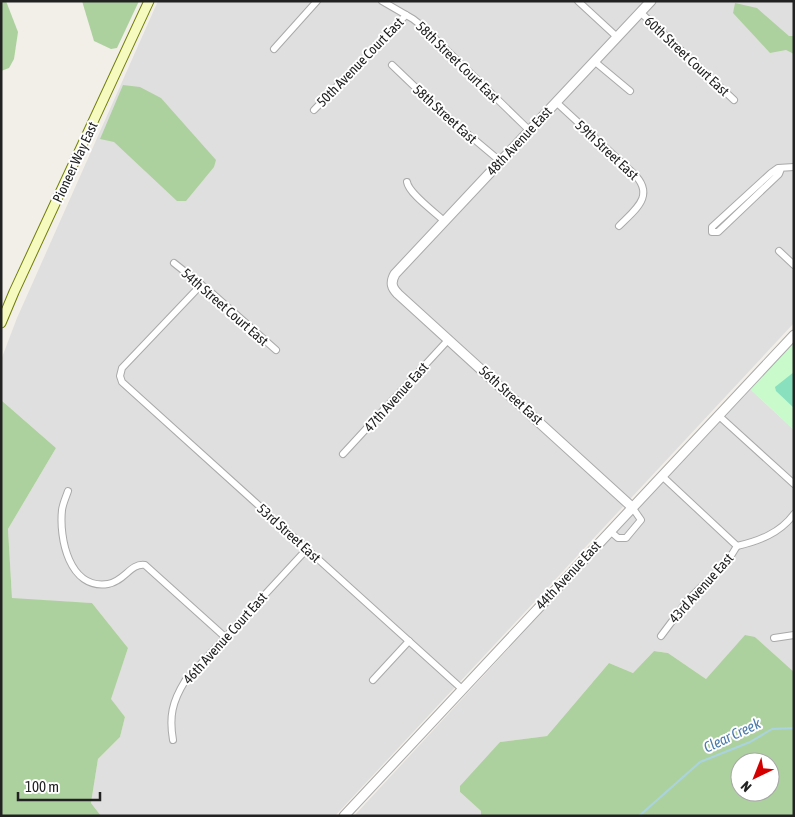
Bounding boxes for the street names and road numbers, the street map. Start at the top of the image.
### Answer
street label: 60th Street Court East [641,13,733,99]
street label: 50th Avenue Court East [313,14,407,110]
street label: 58th Street Court East [413,18,503,106]
street label: 58th Street East [410,81,480,147]
street label: 48th Avenue East [483,103,555,179]
street label: 59th Street East [572,117,642,183]
street label: Pioneer Way East [49,119,101,205]
street label: 54th Street Court East [178,265,272,349]
street label: 47th Avenue East [361,359,431,435]
street label: 56th Street East [476,362,546,428]
street label: 53rd Street East [254,500,324,566]
street label: 44th Avenue East [532,537,604,613]
street label: 43rd Avenue East [666,550,736,626]
street label: 46th Avenue Court East [180,589,270,687]

